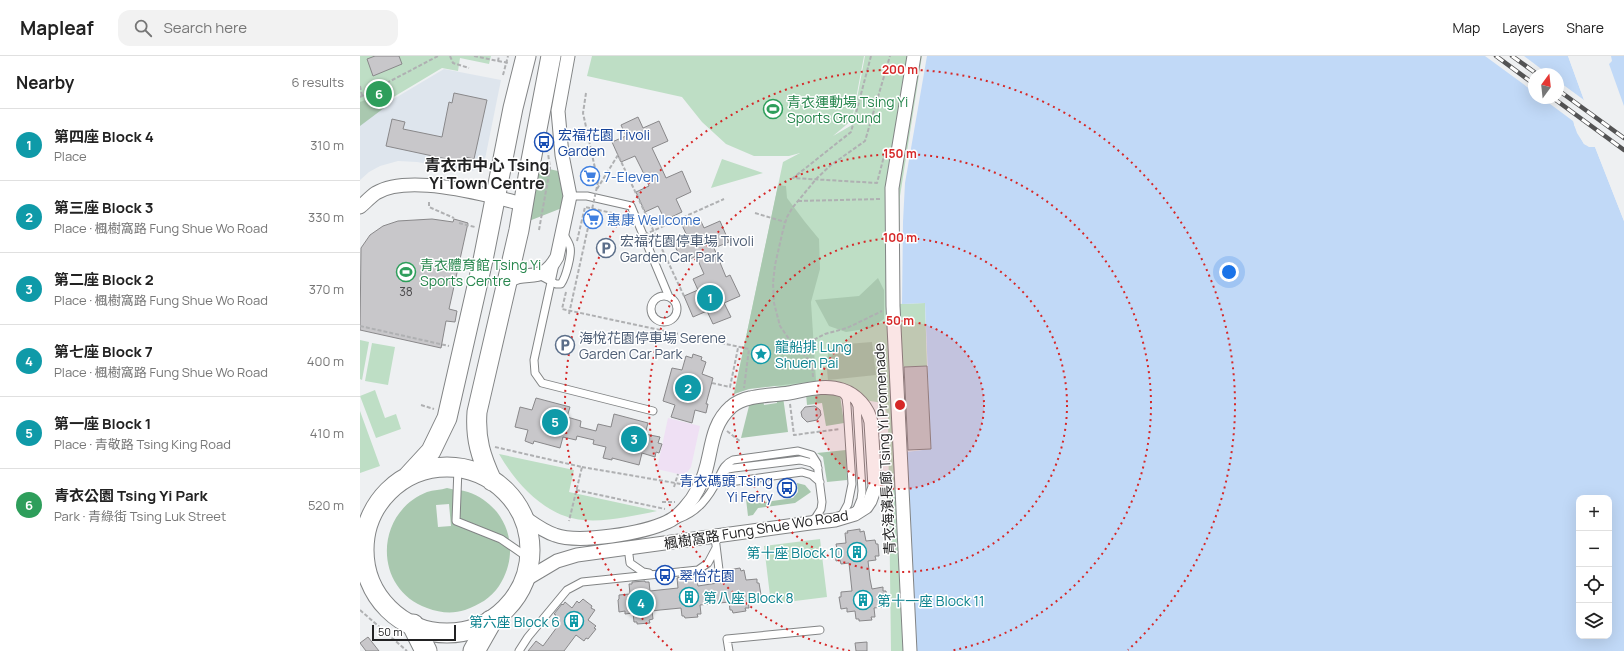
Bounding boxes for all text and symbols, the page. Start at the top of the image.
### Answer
search box [118,10,398,46]
text: Mapleaf [20,15,94,41]
icon: search [132,17,154,39]
text: Search here [164,17,247,38]
text: Map [1452,18,1480,37]
text: Layers [1502,18,1544,37]
text: Share [1566,18,1604,37]
text: 200 m [882,61,918,78]
north arrow [1528,68,1564,104]
text: Nearby [16,71,74,94]
text: 6 results [292,73,344,91]
pin: 6 [366,79,392,109]
place label: 青衣運動場 Tsing Yi Sports Ground [787,92,908,127]
sports icon: 青衣運動場 Tsing Yi Sports Ground [762,98,784,120]
place label: 宏福花園 Tivoli Garden [558,125,650,160]
text: 第四座 Block 4 [54,126,154,147]
bus stop icon: 宏福花園 Tivoli Garden [533,131,555,153]
text: 1 [26,136,32,154]
text: 310 m [310,136,344,154]
text: 150 m [883,145,917,162]
text: Place [54,147,87,165]
district label: 青衣市中心 Tsing Yi Town Centre [425,154,549,194]
supermarket icon: 7-Eleven [579,165,601,187]
place label: 7-Eleven [604,167,659,186]
text: 第三座 Block 3 [54,197,153,218]
text: 2 [25,208,33,226]
text: 330 m [308,208,344,226]
supermarket icon: 惠康 Wellcome [582,208,604,230]
place label: 惠康 Wellcome [607,210,701,229]
text: Place · 楓樹窩路 Fung Shue Wo Road [54,219,268,237]
text: 100 m [883,229,917,246]
place label: 宏福花園停車場 Tivoli Garden Car Park [620,231,754,266]
parking icon: 宏福花園停車場 Tivoli Garden Car Park [595,237,617,259]
place label: 青衣體育館 Tsing Yi Sports Centre [420,255,541,290]
sports icon: 青衣體育館 Tsing Yi Sports Centre [395,261,417,283]
your location [1219,262,1239,282]
text: 第二座 Block 2 [54,269,154,290]
text: 3 [25,280,33,298]
text: 370 m [309,280,344,298]
house number: 38 [399,283,413,300]
pin: 1 [697,283,723,313]
text: Place · 楓樹窩路 Fung Shue Wo Road [54,291,268,309]
text: 50 m [886,312,914,329]
place label: 海悅花園停車場 Serene Garden Car Park [579,328,726,363]
parking icon: 海悅花園停車場 Serene Garden Car Park [554,334,576,356]
place label: 龍船排 Lung Shuen Pai [775,337,852,372]
text: 第七座 Block 7 [54,341,153,362]
place icon: 龍船排 Lung Shuen Pai [750,343,772,365]
street label: 青衣海濱長廊 Tsing Yi Promenade [869,343,899,555]
text: 4 [25,352,33,370]
text: 400 m [307,352,344,370]
text: Place · 楓樹窩路 Fung Shue Wo Road [54,363,268,381]
pin: 2 [675,373,701,403]
centre of rings [893,398,907,412]
pin: 5 [542,407,568,437]
text: 第一座 Block 1 [54,413,151,434]
text: 5 [25,424,33,442]
text: 410 m [310,424,344,442]
pin: 3 [621,424,647,454]
text: Place · 青敬路 Tsing King Road [54,435,231,453]
place label: 青衣碼頭 Tsing Yi Ferry [679,471,774,506]
bus stop icon: 青衣碼頭 Tsing Yi Ferry [776,477,798,499]
text: 青衣公園 Tsing Yi Park [54,485,208,506]
map controls [1576,495,1612,639]
button: + [1576,495,1612,531]
text: 6 [25,496,33,514]
text: 520 m [308,496,344,514]
street label: 楓樹窩路 Fung Shue Wo Road [662,505,850,553]
text: Park · 青綠街 Tsing Luk Street [54,507,226,525]
button: − [1576,531,1612,567]
building icon: 第十座 Block 10 [846,541,868,563]
place label: 第十座 Block 10 [747,543,843,562]
bus stop icon: 翠怡花園 [654,564,676,586]
place label: 翠怡花園 [679,566,735,585]
button: locate [1576,567,1612,603]
building icon: 第八座 Block 8 [678,586,700,608]
pin: 4 [628,588,654,618]
place label: 第八座 Block 8 [703,588,794,607]
building icon: 第十一座 Block 11 [852,589,874,611]
place label: 第十一座 Block 11 [877,591,984,610]
button: layers [1576,603,1612,639]
building icon: 第六座 Block 6 [563,610,585,632]
place label: 第六座 Block 6 [469,612,560,631]
scale bar [372,623,456,642]
text: 50 m [378,624,403,639]

